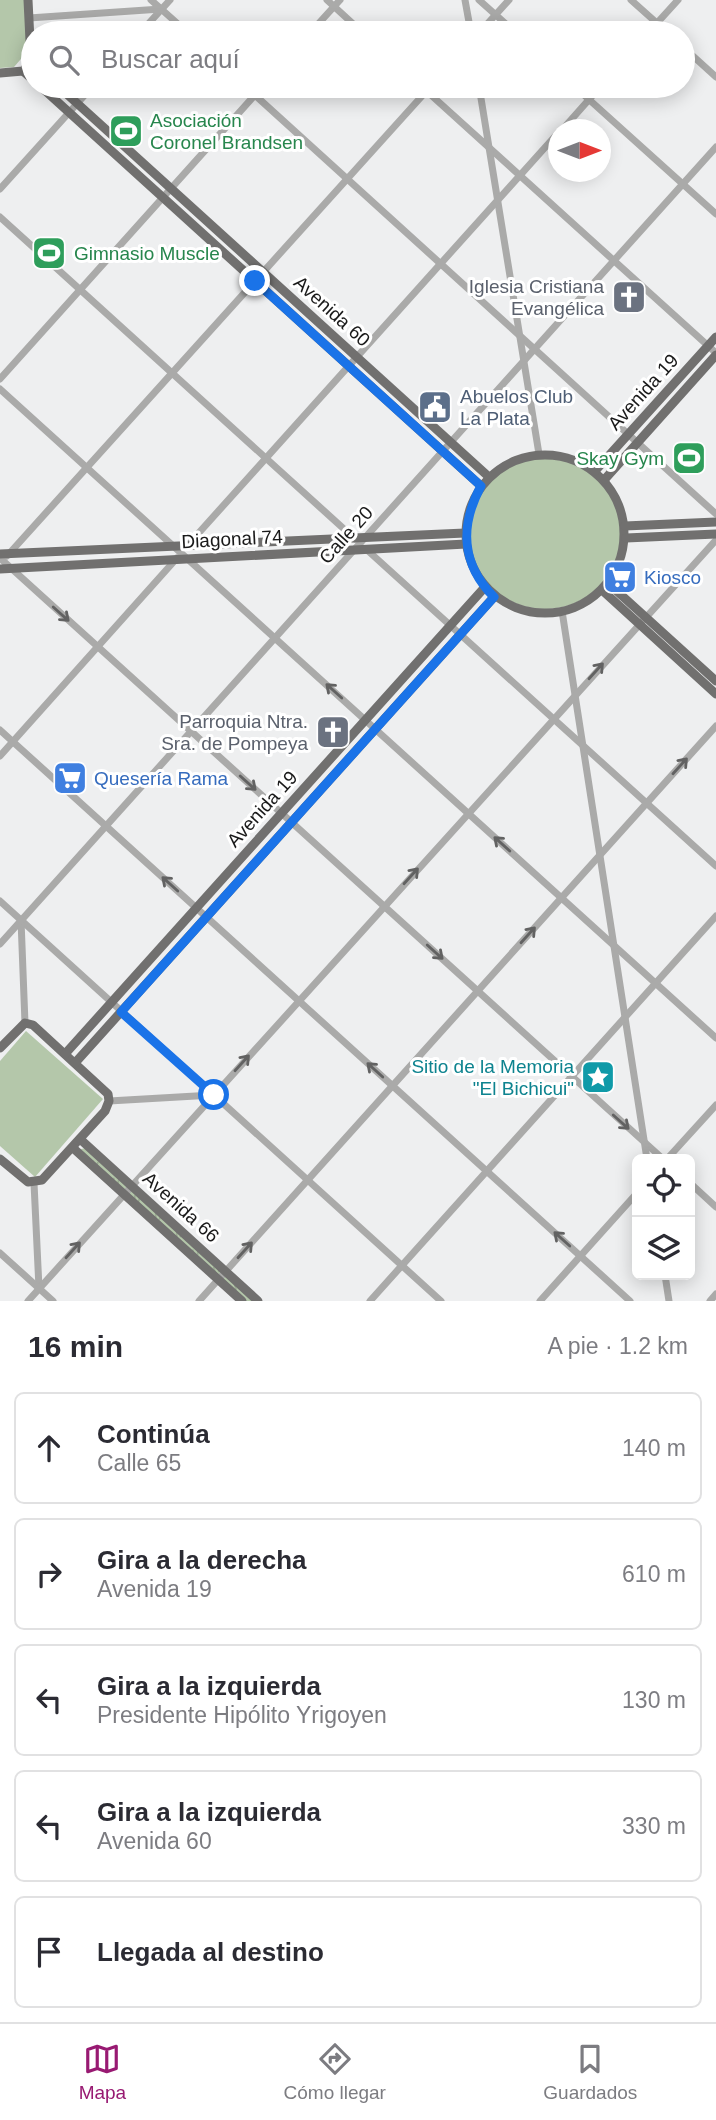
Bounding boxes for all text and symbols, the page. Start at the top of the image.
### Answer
search box [21,21,695,98]
icon: search [45,41,83,79]
text: Buscar aquí [101,44,240,74]
place label: Asociación Coronel Brandsen [150,110,303,153]
sports icon: Asociación Coronel Brandsen [107,112,145,150]
north arrow [548,119,611,182]
sports icon: Gimnasio Muscle [30,234,68,272]
place label: Gimnasio Muscle [74,243,220,264]
route end [239,265,270,296]
street label: Avenida 60 [290,272,374,350]
place label: Iglesia Cristiana Evangélica [469,276,604,319]
church icon: Iglesia Cristiana Evangélica [610,278,648,316]
street label: Avenida 19 [604,350,682,434]
place label: Abuelos Club La Plata [460,386,573,429]
public building icon: Abuelos Club La Plata [416,388,454,426]
sports icon: Skay Gym [670,439,708,477]
place label: Skay Gym [576,448,664,469]
street label: Calle 20 [315,502,377,568]
street label: Diagonal 74 [181,526,284,552]
supermarket icon: Kiosco [601,558,639,596]
place label: Kiosco [644,567,701,588]
one-way arrow [52,606,70,622]
one-way arrow [588,662,604,680]
one-way arrow [325,683,343,699]
place label: Parroquia Ntra. Sra. de Pompeya [161,711,308,754]
church icon: Parroquia Ntra. Sra. de Pompeya [314,713,352,751]
one-way arrow [672,757,688,775]
supermarket icon: Quesería Rama [51,759,89,797]
street label: Avenida 19 [223,767,301,851]
place label: Quesería Rama [94,768,229,789]
one-way arrow [239,775,257,791]
one-way arrow [493,836,511,852]
one-way arrow [403,867,419,885]
one-way arrow [161,876,179,892]
one-way arrow [520,926,536,944]
one-way arrow [426,944,443,961]
one-way arrow [234,1054,250,1072]
place label: Sitio de la Memoria "El Bichicui" [411,1056,574,1099]
place icon: Sitio de la Memoria "El Bichicui" [579,1058,617,1096]
one-way arrow [367,1061,384,1078]
route start [198,1079,229,1110]
one-way arrow [612,1114,630,1130]
map controls [632,1154,695,1280]
button: locate [632,1154,695,1217]
street label: Avenida 66 [139,1168,223,1246]
button: layers [632,1217,695,1280]
one-way arrow [553,1231,571,1247]
one-way arrow [65,1241,81,1259]
one-way arrow [237,1241,253,1259]
text: 16 min [28,1330,123,1363]
text: A pie · 1.2 km [547,1333,688,1359]
text: Continúa [97,1419,210,1449]
icon: ahead [30,1429,68,1467]
text: 140 m [622,1435,686,1461]
text: Calle 65 [97,1450,181,1476]
text: Gira a la derecha [97,1545,307,1575]
icon: right [30,1555,68,1593]
text: 610 m [622,1561,686,1587]
text: Avenida 19 [97,1576,212,1602]
text: Gira a la izquierda [97,1671,321,1701]
icon: left [30,1681,68,1719]
text: 130 m [622,1687,686,1713]
text: Presidente Hipólito Yrigoyen [97,1702,387,1728]
text: Gira a la izquierda [97,1797,321,1827]
icon: left [30,1807,68,1845]
text: 330 m [622,1813,686,1839]
text: Avenida 60 [97,1828,212,1854]
icon: arrive [30,1933,68,1971]
text: Llegada al destino [97,1937,324,1967]
tab: Mapa [79,2040,126,2104]
tab: Cómo llegar [284,2040,386,2104]
tab: Guardados [543,2040,637,2104]

